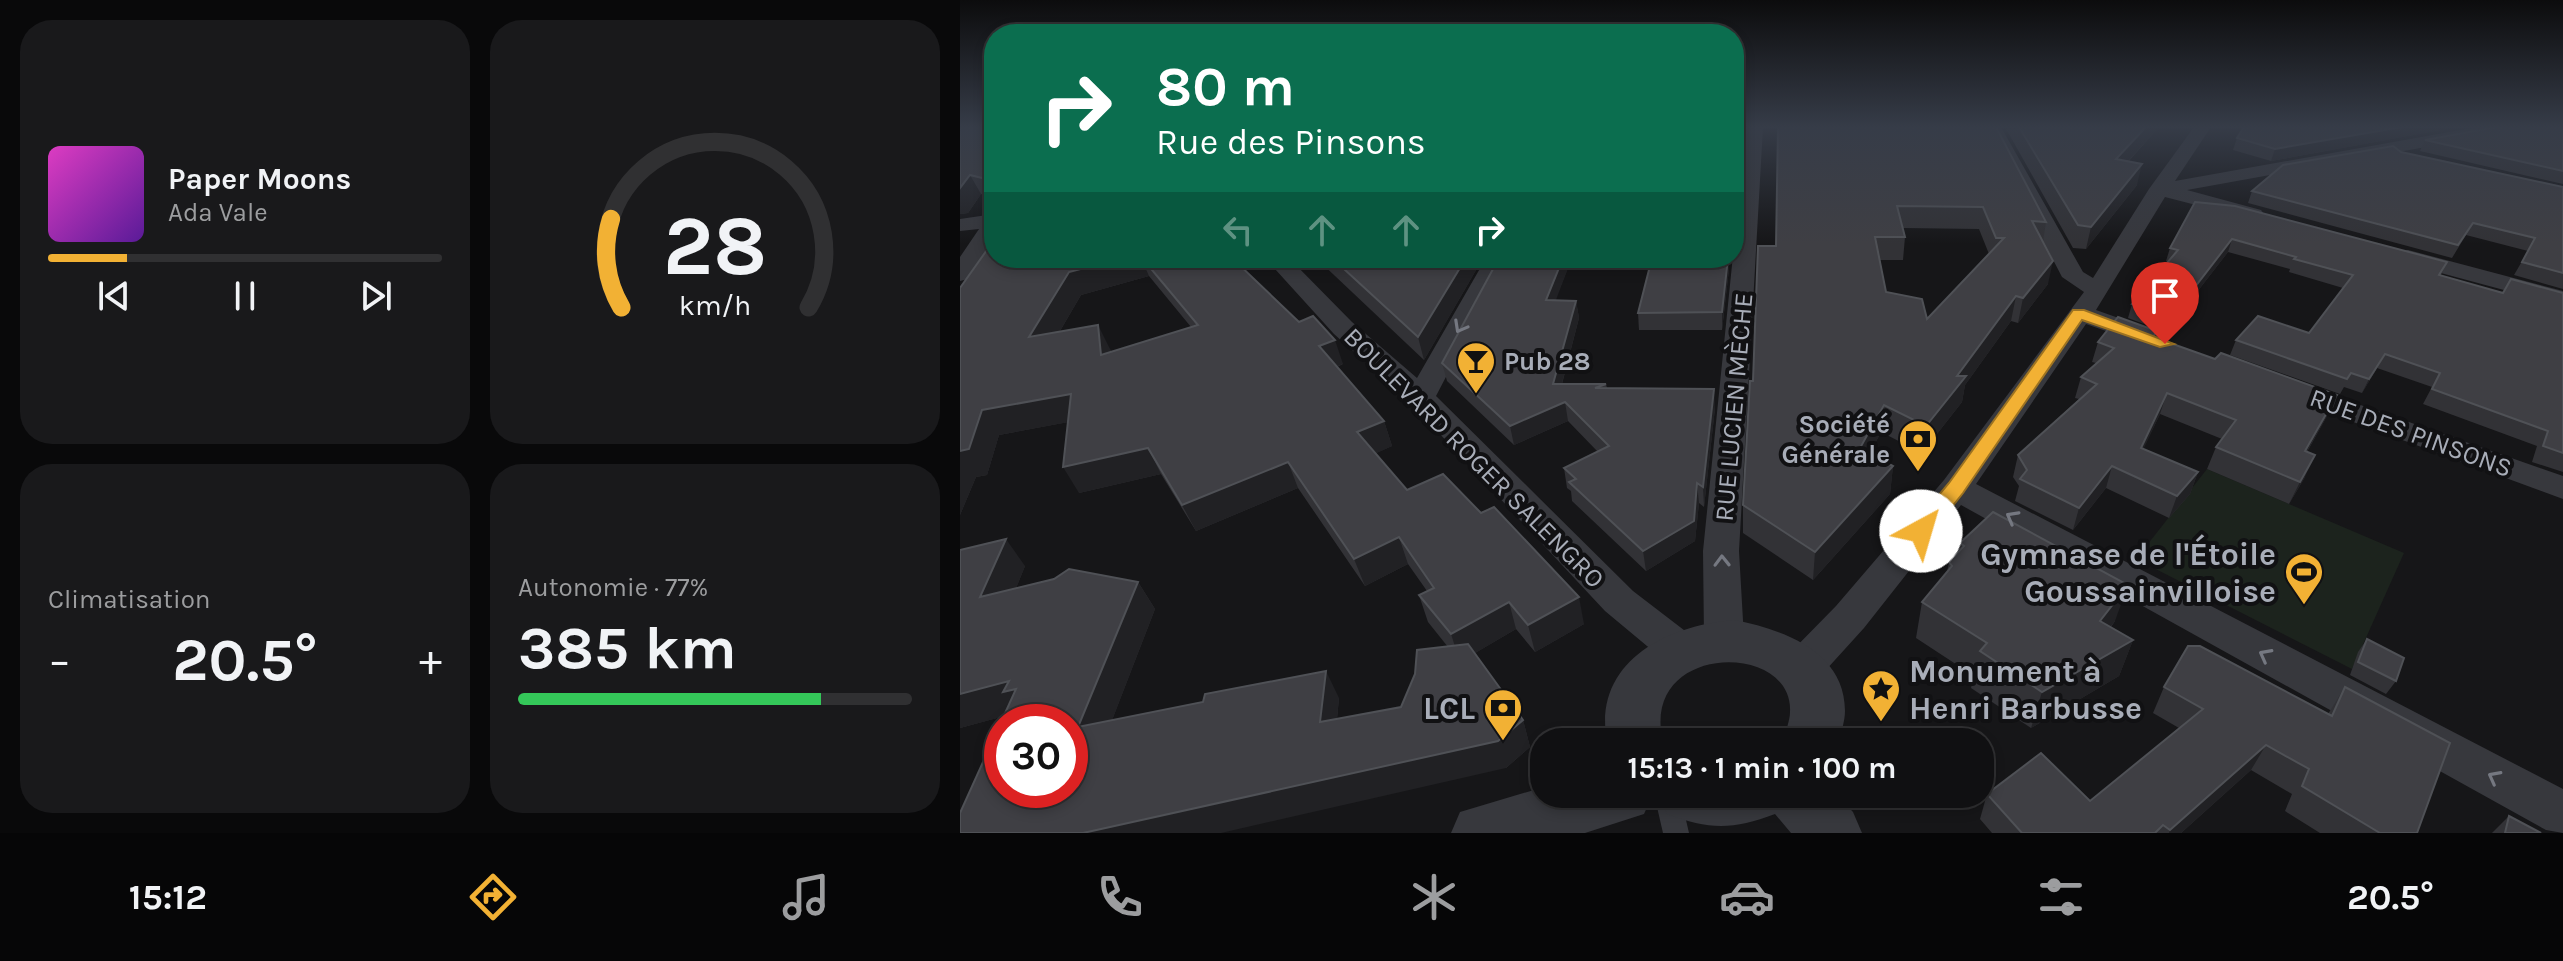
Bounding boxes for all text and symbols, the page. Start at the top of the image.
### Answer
text: 80 m [1156,54,1295,119]
icon: right [1024,56,1128,160]
text: Rue des Pinsons [1156,121,1426,163]
text: Paper Moons [168,161,351,197]
text: Ada Vale [168,197,268,228]
text: 28 [663,198,767,295]
icon: left [1216,208,1260,252]
icon: ahead [1300,208,1344,252]
icon: ahead [1384,208,1428,252]
icon: right [1468,208,1512,252]
pin [2131,262,2199,344]
icon: previous [92,274,136,318]
icon: pause [223,274,267,318]
icon: next [354,274,398,318]
icon: arrive [2143,274,2187,318]
text: km/h [679,289,751,322]
street label: RUE LUCIEN MÈCHE [1708,291,1759,523]
one-way arrow [1454,318,1469,333]
street label: BOULEVARD ROGER SALENGRO [1337,321,1611,595]
bar icon: Pub 28 [1455,340,1497,395]
place label: Pub 28 [1504,346,1590,377]
street label: RUE DES PINSONS [2306,382,2516,484]
place label: Société Générale [1782,409,1890,470]
bank icon: Société Générale [1897,418,1939,473]
position arrow [1879,489,1963,573]
one-way arrow [2006,512,2020,527]
place label: Gymnase de l'Étoile Goussainvilloise [1980,534,2276,610]
sports icon: Gymnase de l'Étoile Goussainvilloise [2283,551,2325,606]
one-way arrow [1713,554,1731,567]
text: Autonomie · 77% [518,572,708,603]
text: Climatisation [48,584,211,615]
text: 385 km [518,613,737,683]
text: 20.5° [172,625,318,695]
text: − [48,635,71,686]
text: + [419,635,442,686]
one-way arrow [2259,649,2273,664]
place label: Monument à Henri Barbusse [1909,653,2142,727]
place icon: Monument à Henri Barbusse [1860,668,1902,723]
bank icon: LCL [1482,687,1524,742]
place label: LCL [1423,690,1475,727]
speed limit sign: 30 [984,704,1088,808]
text: 15:13 · 1 min · 100 m [1628,750,1896,786]
one-way arrow [2488,772,2503,787]
icon: directions [465,869,521,925]
icon: music [778,869,834,925]
icon: phone [1092,869,1148,925]
icon: climate [1406,869,1462,925]
icon: car [1719,869,1775,925]
icon: filters [2033,869,2089,925]
text: 15:12 [129,876,207,918]
text: 20.5° [2347,876,2434,918]

